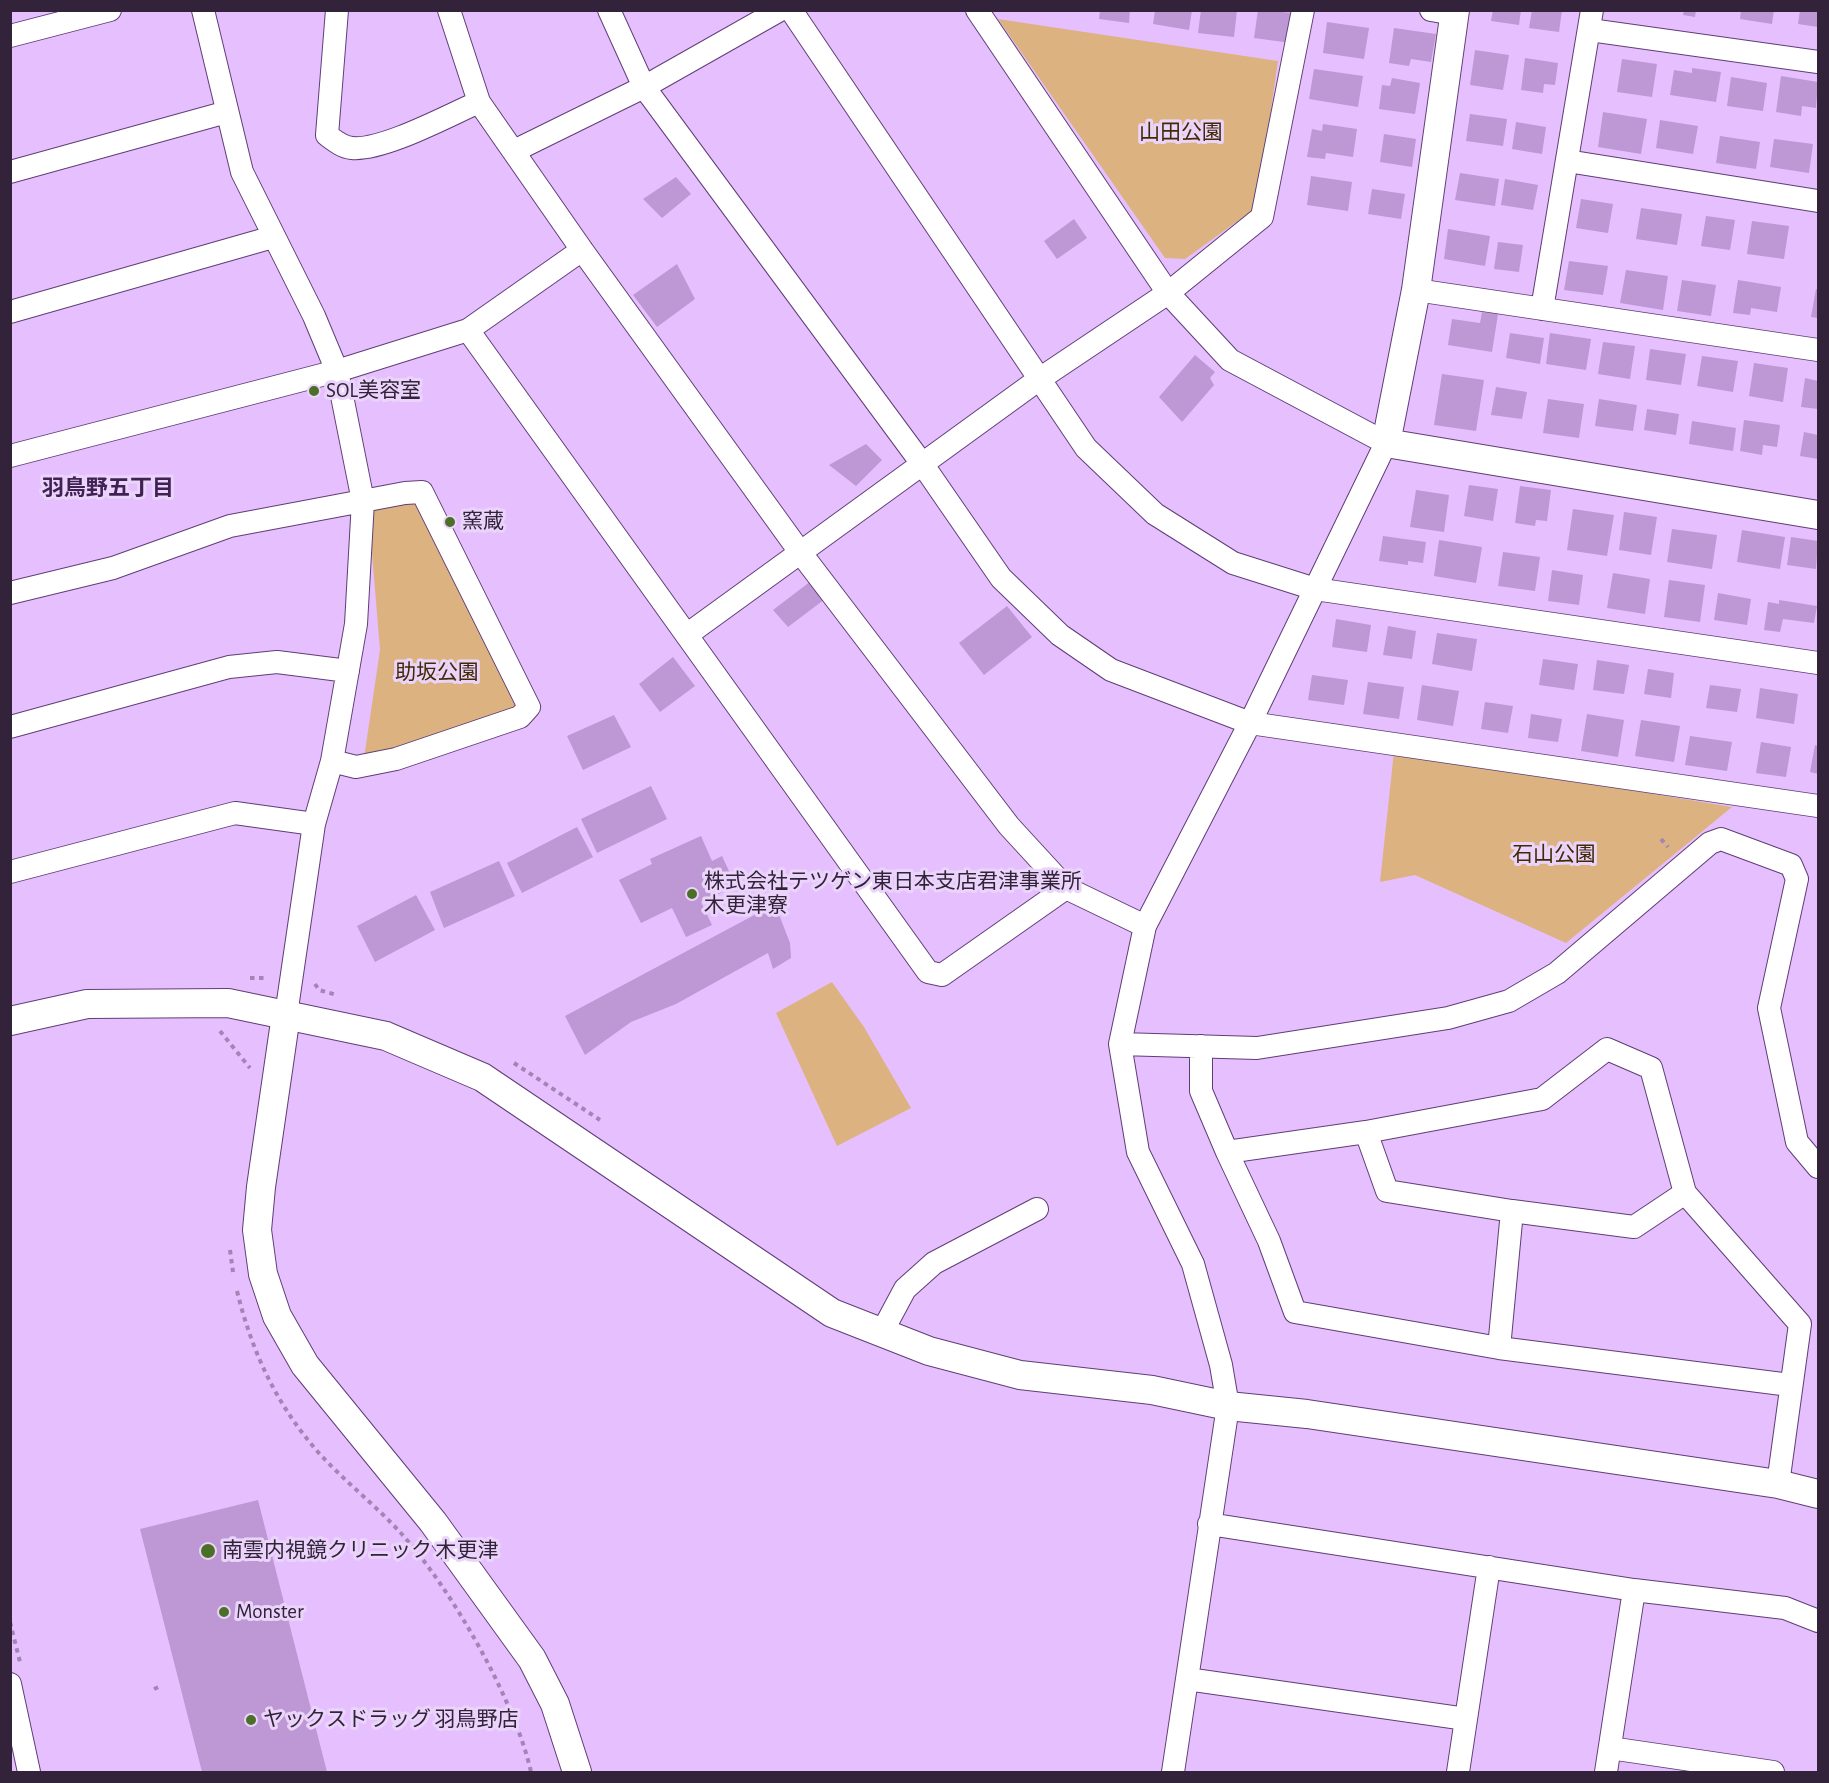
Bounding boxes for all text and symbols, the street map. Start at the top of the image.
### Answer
park label: 山田公園 [1139,120,1223,146]
place label: SOL美容室 [326,378,421,404]
marker: SOL美容室 [307,384,321,398]
district label: 羽鳥野五丁目 [42,475,174,501]
place label: 窯蔵 [462,509,504,535]
marker: 窯蔵 [443,515,457,529]
park label: 助坂公園 [395,660,479,686]
park label: 石山公園 [1512,842,1596,868]
place label: 株式会社テツゲン東日本支店君津事業所 木更津寮 [704,869,1082,919]
marker: 株式会社テツゲン東日本支店君津事業所 木更津寮 [685,887,699,901]
place label: 南雲内視鏡クリニック 木更津 [222,1538,498,1564]
marker: 南雲内視鏡クリニック 木更津 [199,1542,217,1560]
place label: Monster [236,1599,304,1625]
marker: Monster [217,1605,231,1619]
place label: ヤックスドラッグ 羽鳥野店 [263,1707,518,1733]
marker: ヤックスドラッグ 羽鳥野店 [244,1713,258,1727]

